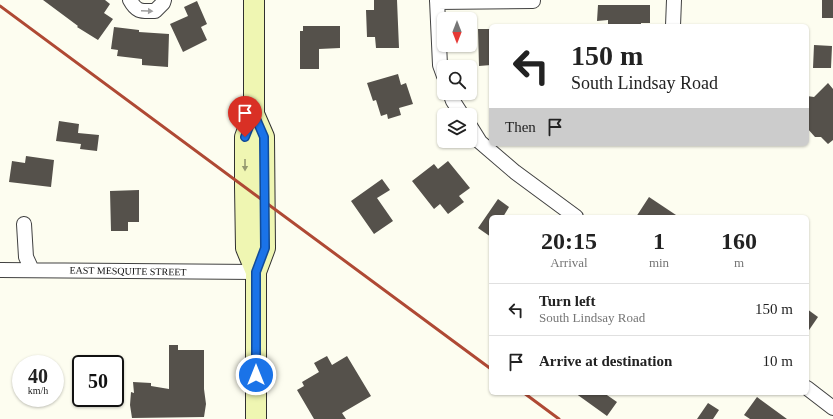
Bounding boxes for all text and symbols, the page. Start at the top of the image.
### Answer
one-way arrow [141,8,154,14]
north arrow [437,12,477,52]
map controls [437,12,477,148]
icon: left [505,40,557,92]
text: 150 m [571,40,643,71]
button: search [437,60,477,100]
text: South Lindsay Road [571,73,718,93]
pin [228,96,262,137]
icon: arrive [234,102,256,124]
button: layers [437,108,477,148]
icon: arrive [544,116,566,138]
text: Then [505,119,536,135]
one-way arrow [242,159,248,172]
text: 20:15 [541,228,597,254]
text: 1 [653,228,665,254]
text: 160 [721,228,757,254]
text: Arrival [550,255,588,270]
text: min [649,255,669,270]
text: m [734,255,744,270]
street label: EAST MESQUITE STREET [69,264,187,278]
text: Turn left [539,293,596,309]
icon: left [505,299,527,321]
text: 150 m [755,301,793,317]
text: South Lindsay Road [539,310,645,325]
icon: arrive [505,351,527,373]
text: Arrive at destination [539,353,672,369]
text: 10 m [763,353,793,369]
position arrow [235,354,277,396]
speed limit sign: 50 [72,355,124,407]
text: 40 [28,365,48,387]
text: km/h [28,385,48,396]

